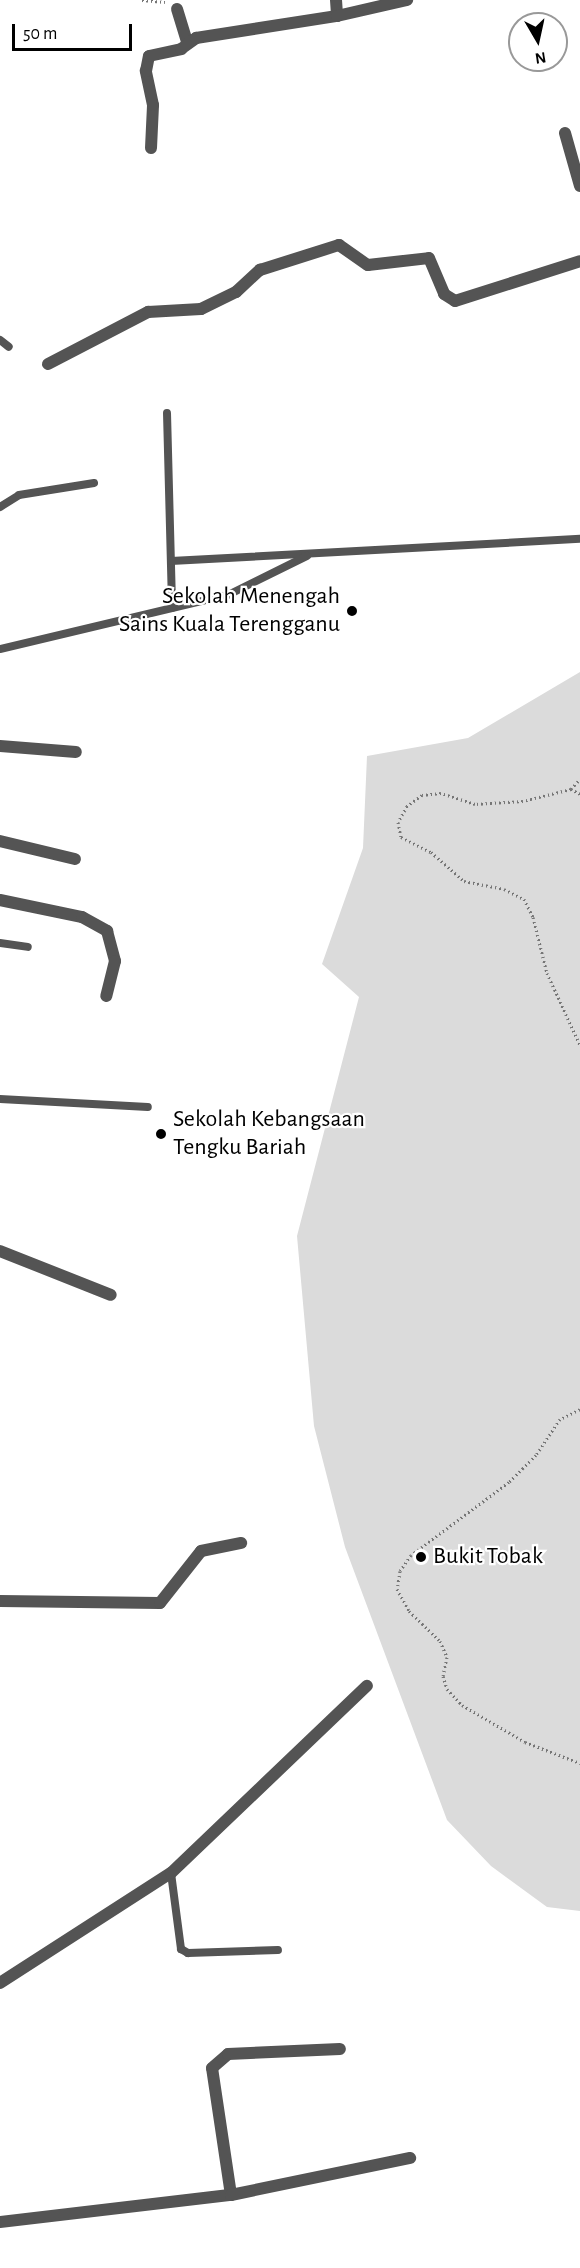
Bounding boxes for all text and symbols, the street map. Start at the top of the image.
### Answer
scale bar [15,12,135,50]
north arrow [508,12,568,72]
text: 50 m [23,25,57,43]
text: N [534,49,547,67]
place label: Sekolah Menengah Sains Kuala Terengganu [119,583,340,639]
marker: Sekolah Menengah Sains Kuala Terengganu [345,604,359,618]
place label: Sekolah Kebangsaan Tengku Bariah [173,1106,365,1162]
marker: Sekolah Kebangsaan Tengku Bariah [154,1127,168,1141]
place label: Bukit Tobak [433,1543,543,1571]
marker: Bukit Tobak [414,1550,428,1564]

